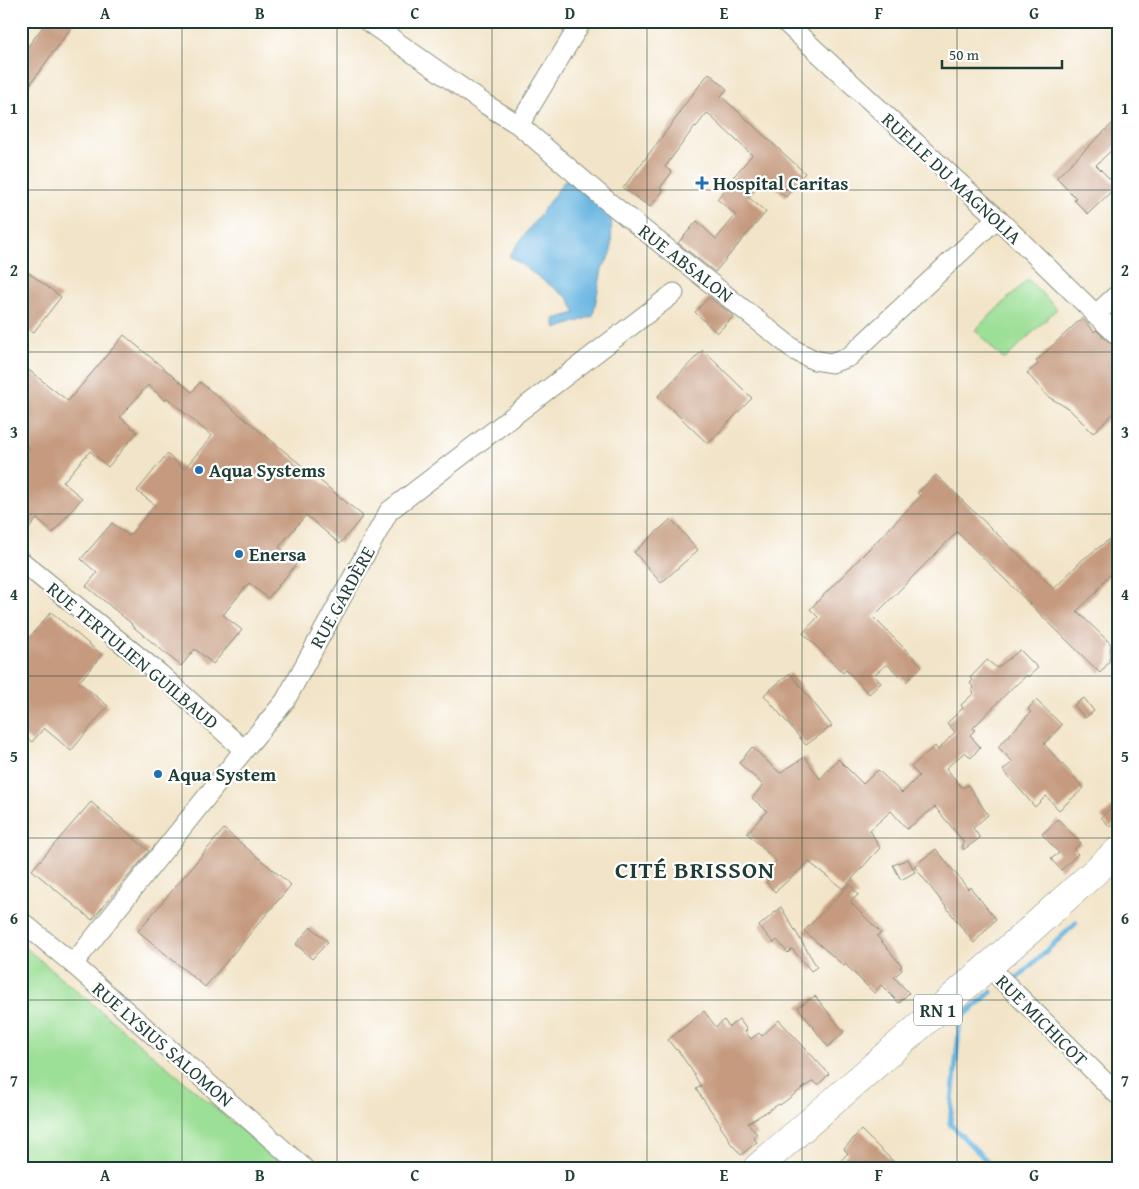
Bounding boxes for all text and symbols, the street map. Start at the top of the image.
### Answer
text: A [100,1,111,25]
text: B [255,1,265,25]
text: C [410,1,420,25]
text: D [565,1,575,25]
text: E [720,1,729,25]
text: F [875,1,883,25]
text: G [1029,1,1039,25]
scale bar [942,38,1062,70]
text: 50 m [949,44,980,65]
text: 1 [10,96,18,120]
text: 1 [1121,96,1129,120]
street label: RUELLE DU MAGNOLIA [876,106,1029,251]
place label: Hospital Caritas [713,169,848,197]
marker: Hospital Caritas [695,176,709,190]
street label: RUE ABSALON [633,217,739,309]
text: 2 [10,258,18,282]
text: 2 [1121,258,1129,282]
text: 3 [10,420,18,444]
text: 3 [1121,420,1129,444]
place label: Aqua Systems [209,456,325,484]
marker: Aqua Systems [193,464,205,476]
place label: Enersa [249,540,307,568]
street label: RUE GARDÈRE [302,541,382,653]
marker: Enersa [233,548,245,560]
street label: RUE TERTULIEN GUILBAUD [41,575,225,735]
text: 4 [10,582,18,606]
text: 4 [1121,582,1129,606]
text: 5 [10,744,18,768]
text: 5 [1121,744,1129,768]
place label: Aqua System [168,760,277,788]
marker: Aqua System [152,768,164,780]
district label: CITÉ BRISSON [615,852,775,887]
text: 6 [10,906,18,930]
text: 6 [1121,906,1129,930]
street label: RUE MICHICOT [990,968,1095,1073]
street label: RUE LYSIUS SALOMON [86,975,240,1113]
road number: RN 1 [914,994,962,1026]
text: 7 [10,1068,18,1092]
text: 7 [1121,1068,1129,1092]
text: A [100,1163,111,1187]
text: B [255,1163,265,1187]
text: C [410,1163,420,1187]
text: D [565,1163,575,1187]
text: E [720,1163,729,1187]
text: F [875,1163,883,1187]
text: G [1029,1163,1039,1187]

